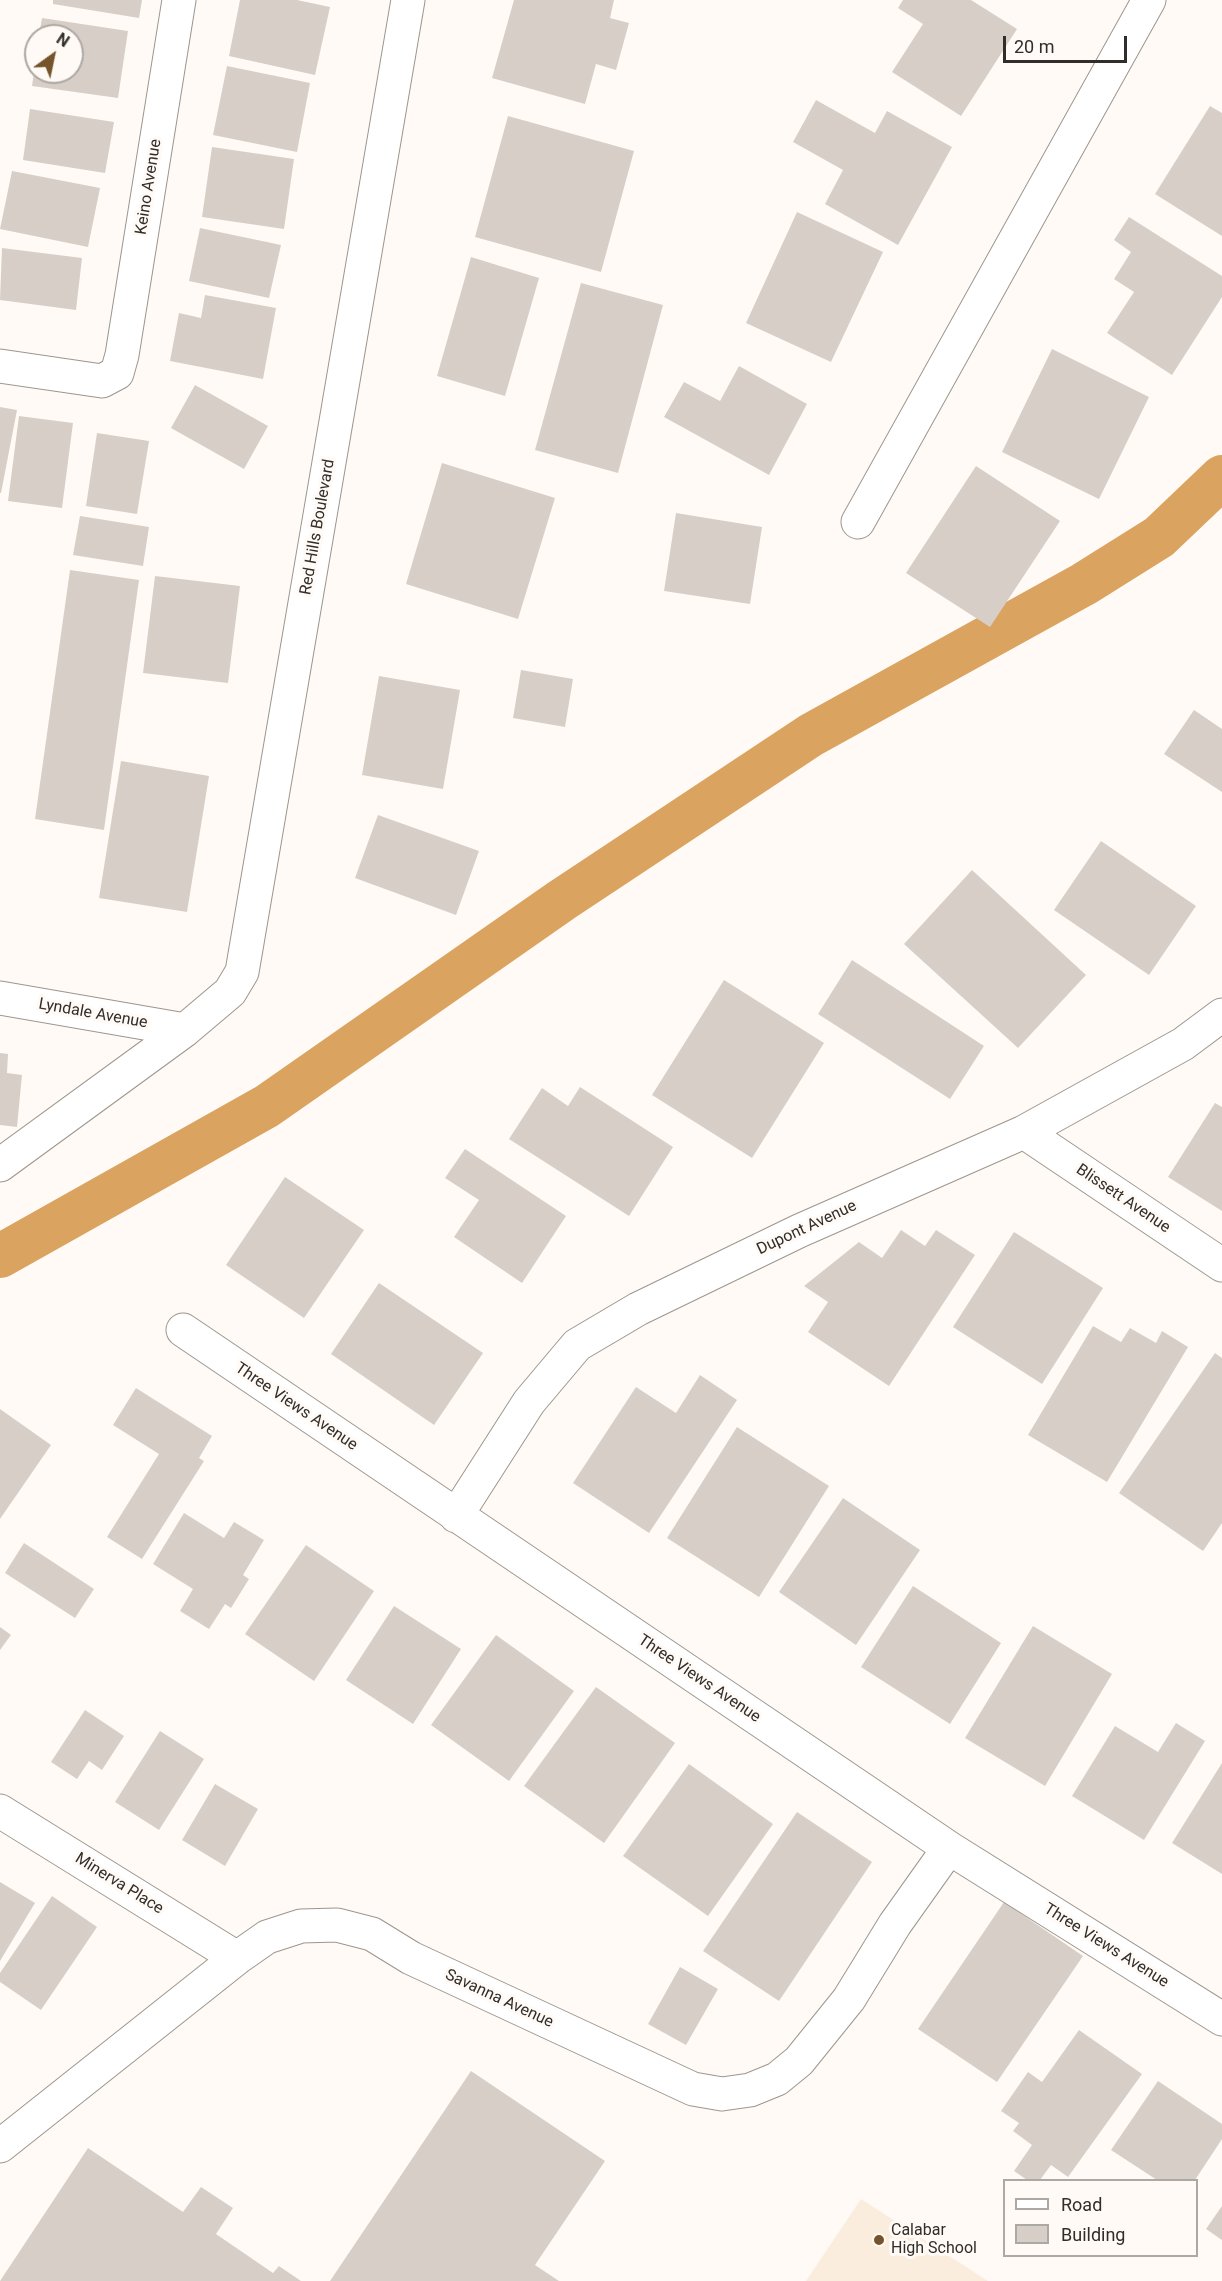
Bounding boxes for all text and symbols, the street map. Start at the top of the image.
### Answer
north arrow [24,24,84,84]
scale bar [1006,24,1130,62]
text: N [53,29,73,51]
text: 20 m [1014,36,1054,57]
street label: Keino Avenue [132,138,166,236]
street label: Red Hills Boulevard [297,458,339,596]
street label: Lyndale Avenue [37,995,149,1033]
street label: Blissett Avenue [1072,1160,1174,1238]
street label: Dupont Avenue [754,1197,860,1259]
street label: Three Views Avenue [231,1359,361,1455]
street label: Three Views Avenue [634,1631,764,1727]
street label: Minerva Place [71,1849,167,1919]
street label: Three Views Avenue [1040,1900,1172,1992]
street label: Savanna Avenue [442,1966,556,2032]
legend [1003,2179,1198,2257]
text: Road [1061,2194,1102,2215]
place label: Calabar High School [891,2221,977,2259]
text: Building [1061,2224,1125,2245]
marker: Calabar High School [872,2233,886,2247]

